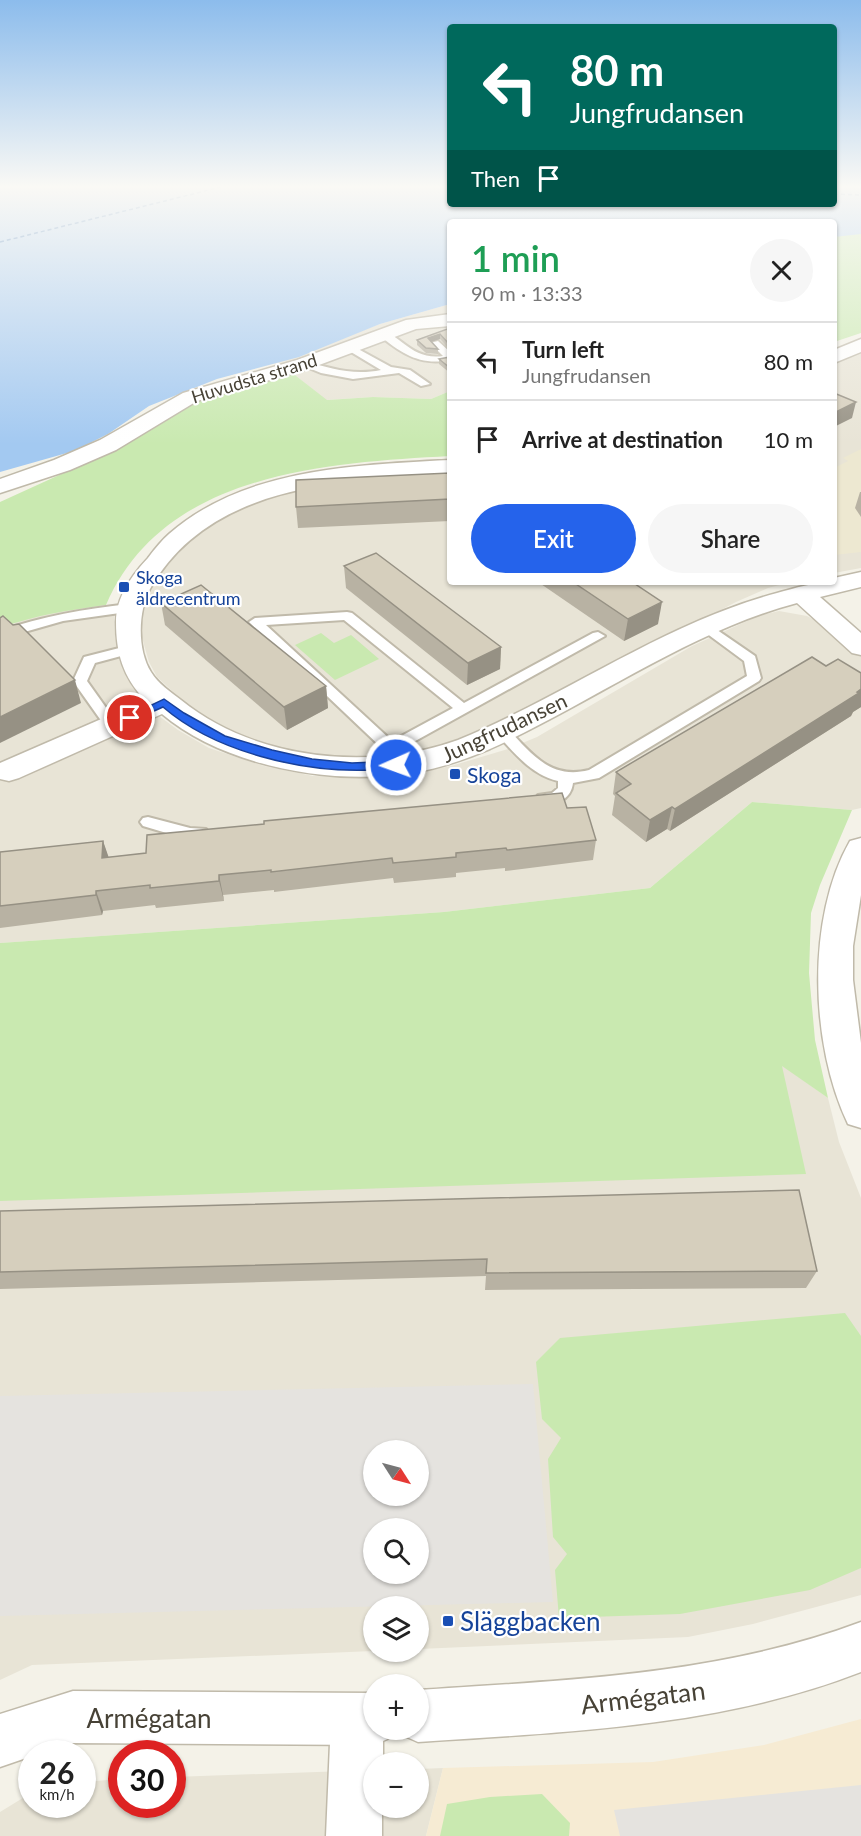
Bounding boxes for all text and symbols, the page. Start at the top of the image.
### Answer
text: 80 m [570,45,664,95]
icon: left [471,48,549,126]
text: Jungfrudansen [570,96,744,129]
icon: arrive [532,162,565,195]
text: Then [471,165,520,192]
text: 1 min [471,236,560,280]
button: close [750,239,813,302]
text: 90 m · 13:33 [471,281,583,305]
text: Turn left [522,336,604,363]
icon: left [471,345,504,378]
street label: Huvudsta strand [188,348,320,408]
text: 80 m [764,348,813,375]
text: Jungfrudansen [522,363,651,387]
icon: arrive [471,423,504,456]
text: Arrive at destination [522,426,723,453]
text: 10 m [764,426,813,453]
button: Exit [471,504,636,573]
button: Share [648,504,813,573]
place label: Skoga äldrecentrum [136,566,241,609]
marker: Skoga äldrecentrum [117,580,131,594]
street label: Jungfrudansen [437,687,571,767]
pin [104,692,155,743]
icon: arrive [113,701,146,734]
position arrow [364,733,428,797]
place label: Skoga [467,762,522,787]
marker: Skoga [448,767,462,781]
north arrow [363,1440,429,1506]
map controls [363,1440,429,1818]
button: search [363,1518,429,1584]
button: layers [363,1596,429,1662]
place label: Släggbacken [460,1605,601,1637]
marker: Släggbacken [441,1614,455,1628]
street label: Armégatan [579,1673,707,1721]
button: + [363,1674,429,1740]
street label: Armégatan [86,1702,212,1734]
speed limit sign: 30 [108,1740,186,1818]
button: − [363,1752,429,1818]
text: 26 [40,1754,74,1790]
text: km/h [39,1785,75,1803]

